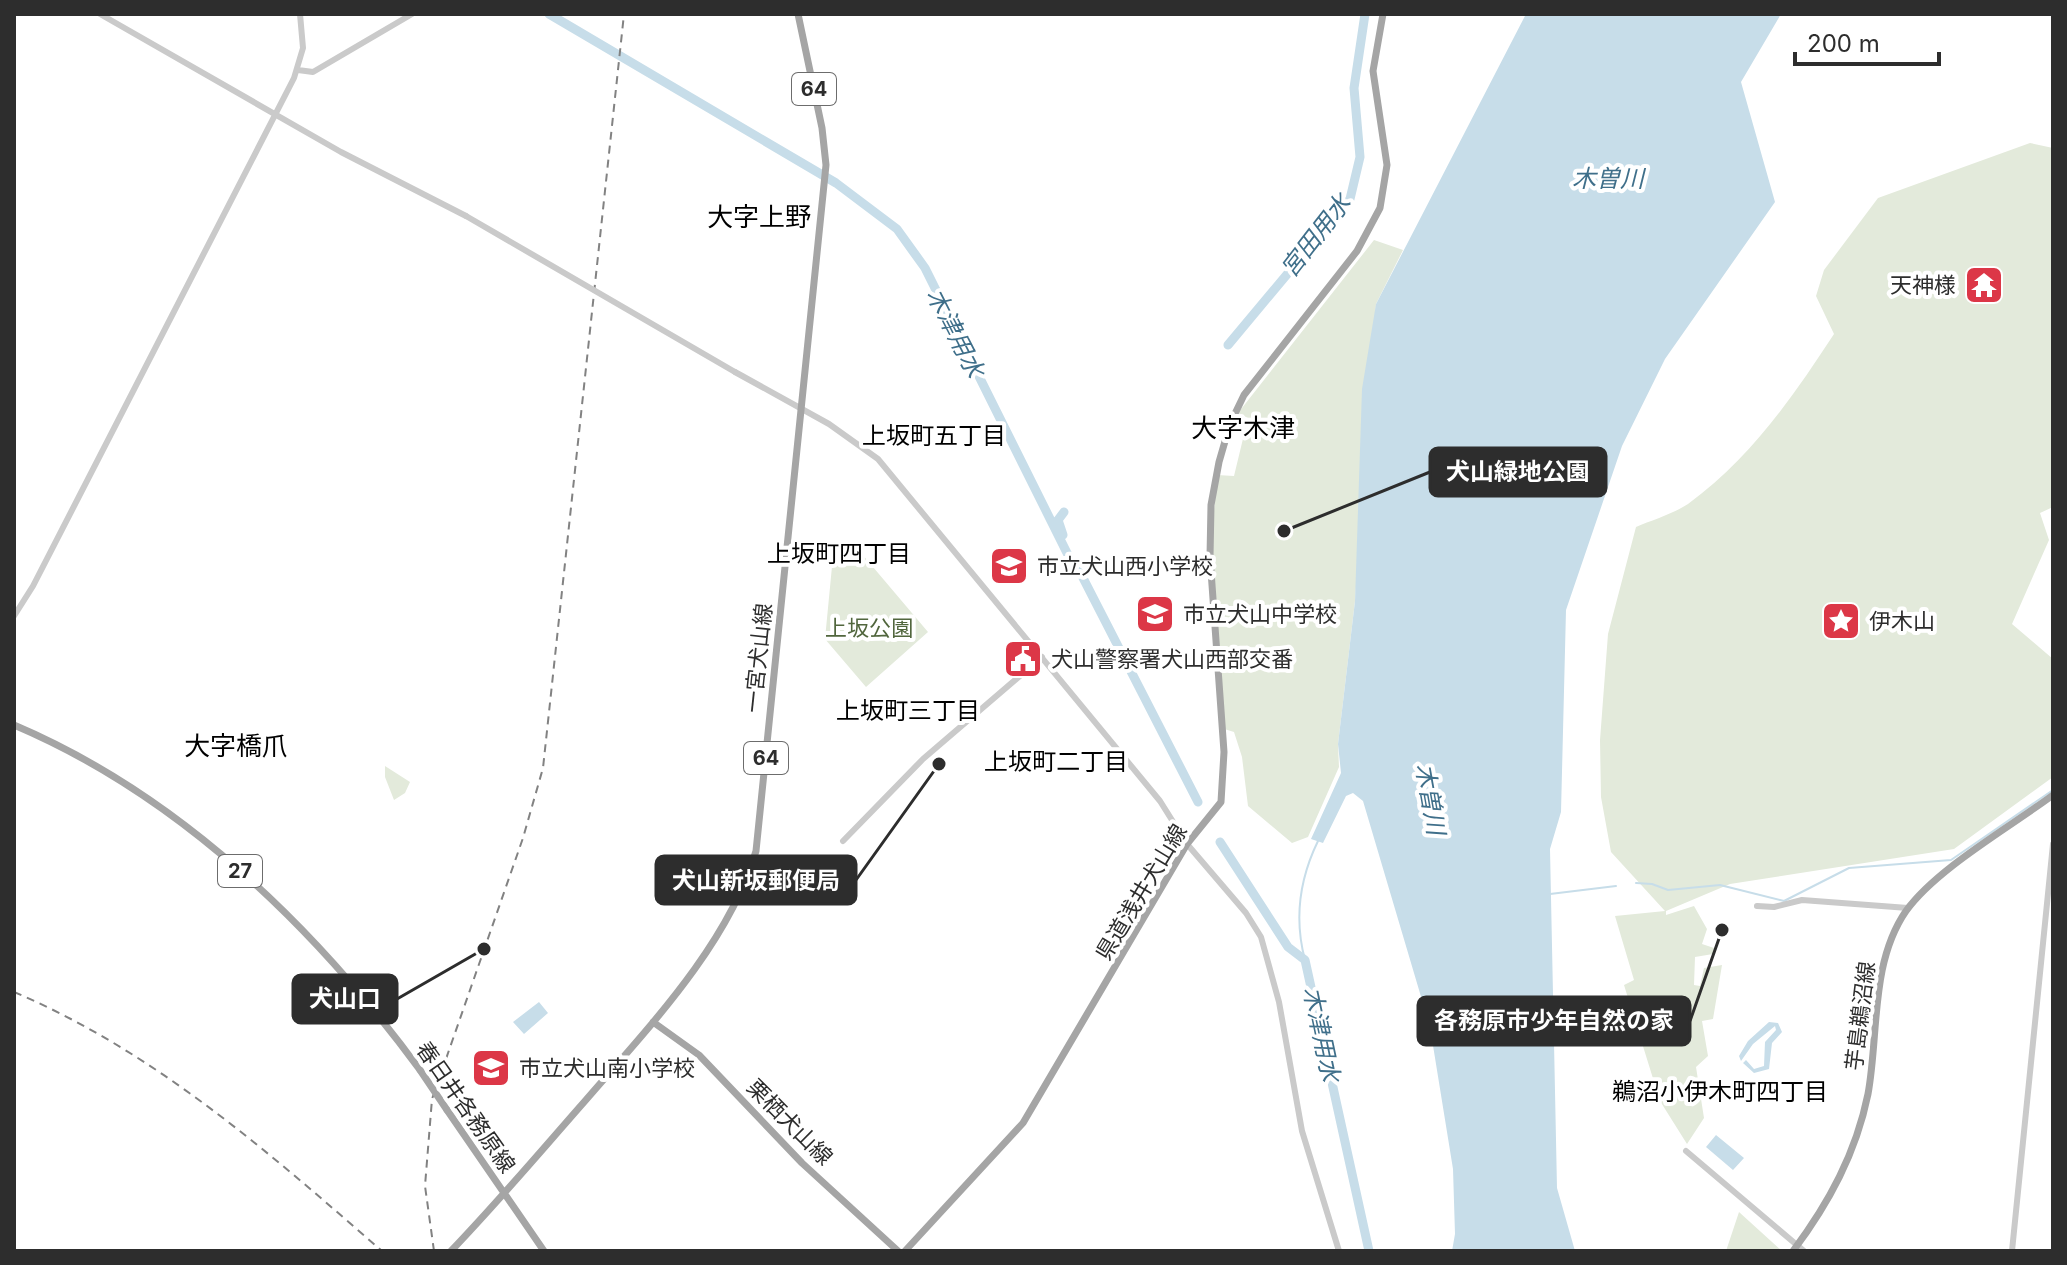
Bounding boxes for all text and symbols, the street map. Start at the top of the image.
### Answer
scale bar [1795,16,1939,66]
text: 200 m [1807,29,1880,58]
road number: 64 [792,73,836,105]
water label: 木曽川 [1572,164,1647,193]
water label: 宮田用水 [1275,187,1358,282]
district label: 大字上野 [707,201,811,232]
temple icon: 天神様 [1963,264,2005,306]
place label: 天神様 [1890,272,1956,298]
water label: 木津用水 [921,283,992,385]
district label: 大字木津 [1191,412,1295,443]
district label: 上坂町五丁目 [862,421,1006,450]
callout: 犬山緑地公園 [1430,448,1606,496]
text: 犬山緑地公園 [1446,457,1590,486]
district label: 上坂町四丁目 [767,539,911,568]
school or university icon: 市立犬山西小学校 [988,545,1030,587]
place label: 市立犬山西小学校 [1037,553,1213,579]
school or university icon: 市立犬山中学校 [1134,593,1176,635]
place icon: 伊木山 [1820,600,1862,642]
place label: 市立犬山中学校 [1183,601,1337,627]
street label: 一宮犬山線 [739,602,777,714]
place label: 伊木山 [1869,608,1935,634]
park label: 上坂公園 [825,615,913,641]
public building icon: 犬山警察署犬山西部交番 [1002,638,1044,680]
place label: 犬山警察署犬山西部交番 [1051,646,1293,672]
district label: 上坂町三丁目 [836,696,980,725]
district label: 大字橋爪 [184,730,288,761]
road number: 64 [744,742,788,774]
district label: 上坂町二丁目 [984,747,1128,776]
water label: 木曽川 [1410,761,1452,840]
street label: 県道浅井犬山線 [1090,819,1192,965]
road number: 27 [218,855,262,887]
callout: 犬山新坂郵便局 [656,856,856,904]
text: 犬山新坂郵便局 [672,866,840,895]
street label: 芋島鵜沼線 [1840,960,1880,1072]
callout: 犬山口 [293,975,397,1023]
text: 犬山口 [309,984,381,1013]
water label: 木津用水 [1297,984,1346,1087]
callout: 各務原市少年自然の家 [1418,997,1690,1045]
text: 各務原市少年自然の家 [1434,1006,1674,1035]
street label: 春日井各務原線 [411,1036,521,1178]
school or university icon: 市立犬山南小学校 [470,1047,512,1089]
place label: 市立犬山南小学校 [519,1055,695,1081]
street label: 栗栖犬山線 [742,1074,838,1170]
district label: 鵜沼小伊木町四丁目 [1612,1077,1828,1106]

